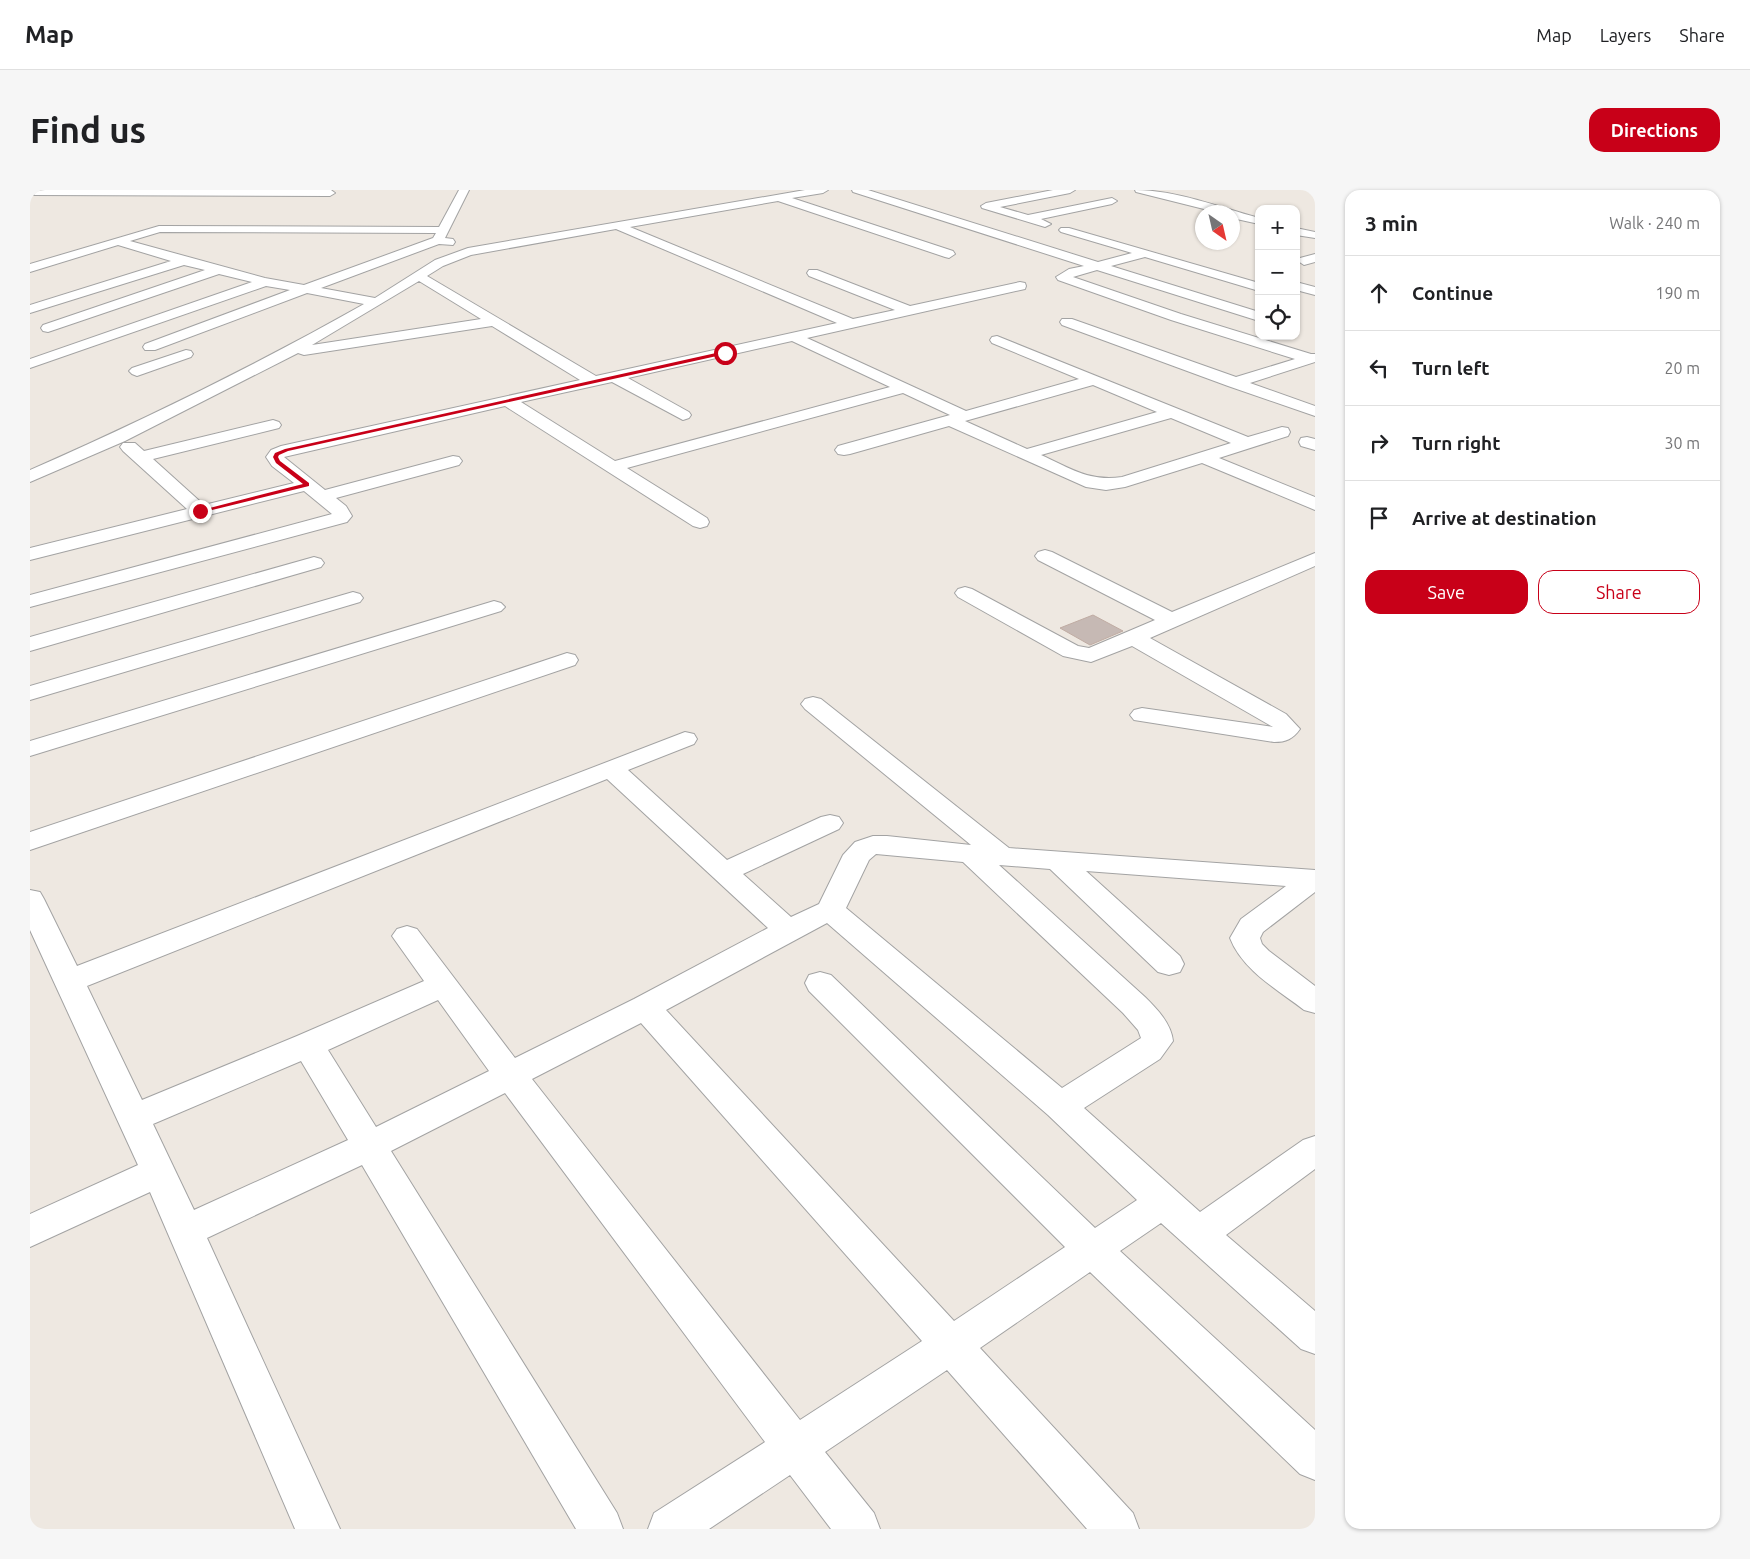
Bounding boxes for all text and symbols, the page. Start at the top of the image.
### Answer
text: Map [25,21,74,48]
text: Map [1536,25,1572,45]
text: Layers [1600,25,1651,45]
text: Share [1679,25,1725,45]
button: Directions [1589,108,1720,152]
text: Find us [30,110,146,150]
north arrow [1195,205,1240,250]
map controls [1255,205,1300,340]
button: + [1255,205,1300,250]
text: 3 min [1365,211,1418,235]
text: Walk · 240 m [1609,214,1700,232]
button: − [1255,250,1300,295]
icon: ahead [1365,279,1393,307]
text: Continue [1412,282,1493,304]
text: 190 m [1655,284,1700,302]
button: locate [1255,295,1300,340]
route start [714,342,737,365]
icon: left [1365,354,1393,382]
text: Turn left [1412,357,1490,379]
text: 20 m [1664,359,1700,377]
icon: right [1365,429,1393,457]
text: Turn right [1412,432,1500,454]
text: 30 m [1664,434,1700,452]
route end [189,500,212,523]
icon: arrive [1365,504,1393,532]
text: Arrive at destination [1412,507,1597,529]
button: Save [1365,570,1528,614]
button: Share [1538,570,1700,614]

